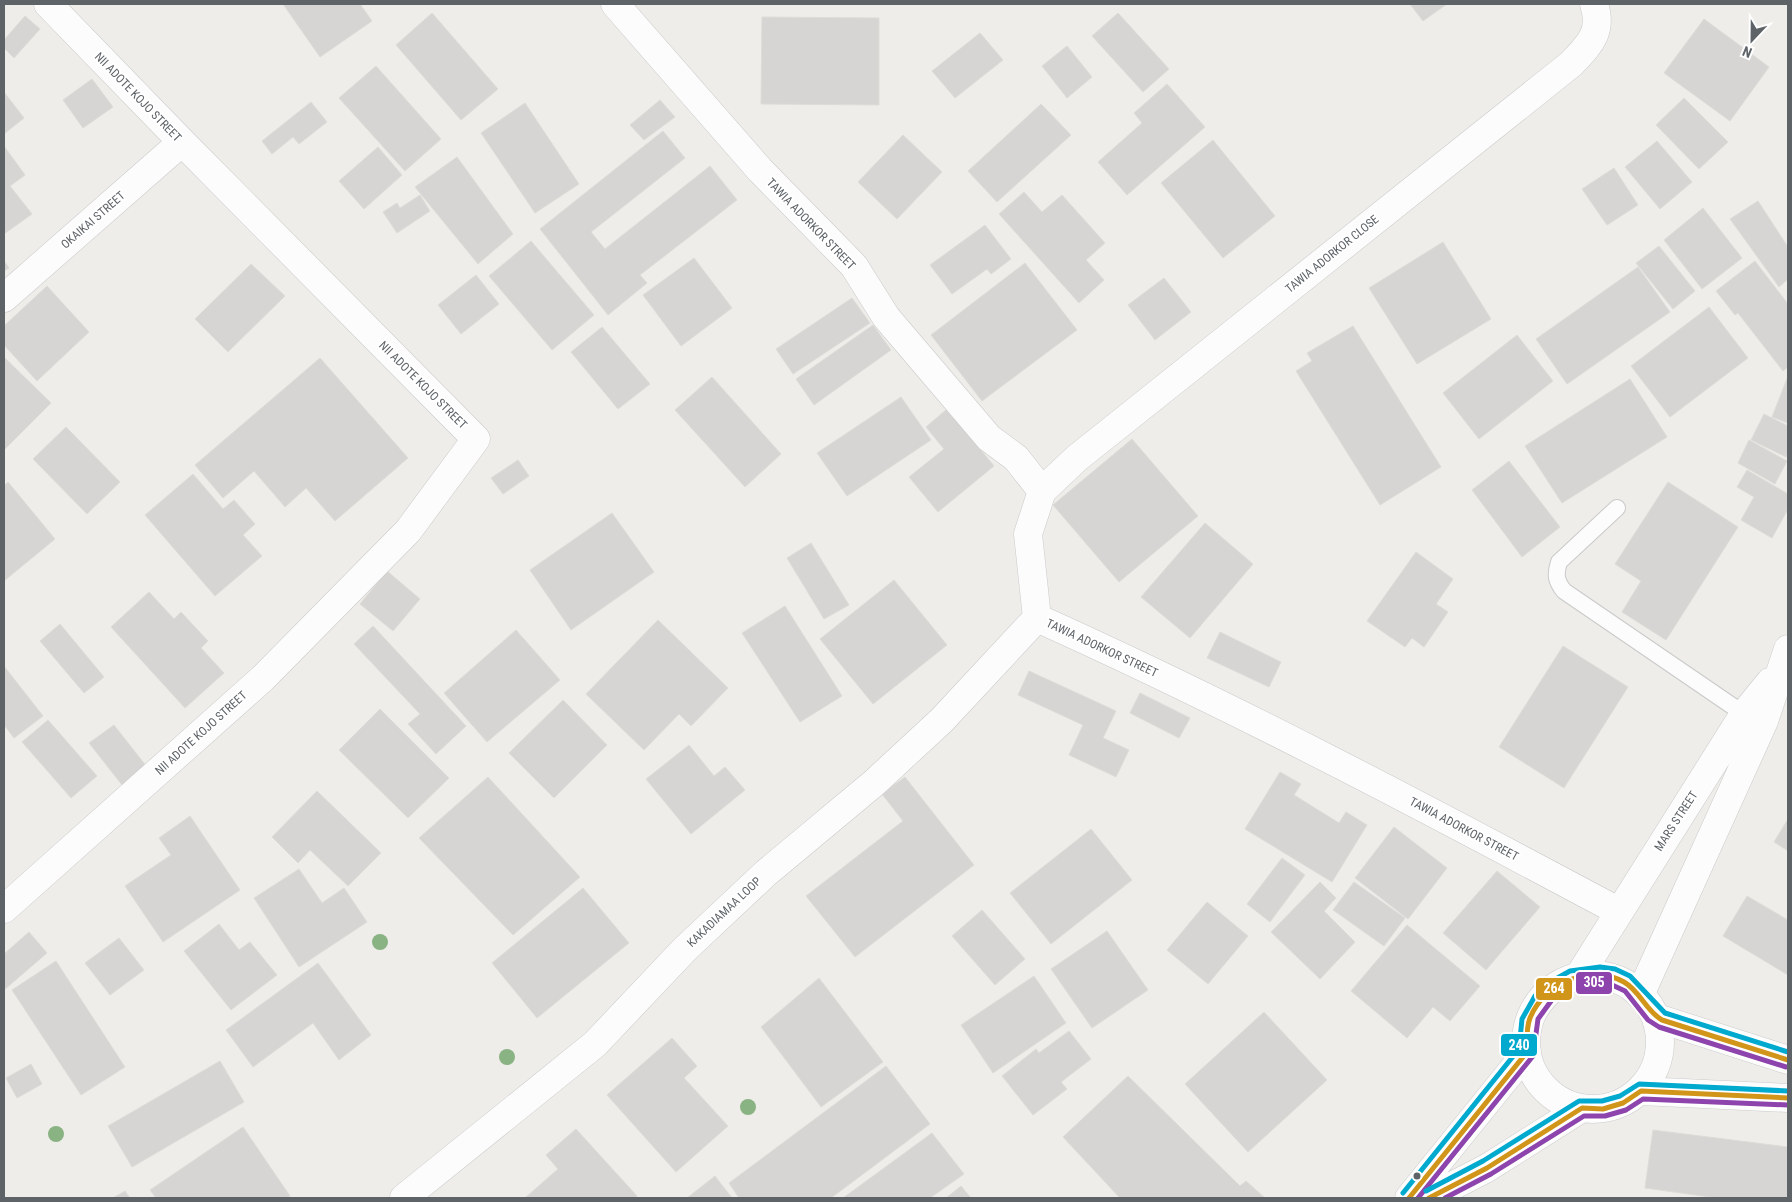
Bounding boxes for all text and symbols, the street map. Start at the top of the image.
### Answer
north arrow [1727,15,1777,65]
text: N [1740,43,1754,61]
street label: NII ADOTE KOJO STREET [92,50,184,144]
street label: TAWIA ADORKOR STREET [764,175,858,273]
street label: OKAIKAI STREET [58,188,128,252]
street label: TAWIA ADORKOR CLOSE [1283,212,1381,296]
street label: NII ADOTE KOJO STREET [376,338,470,432]
street label: TAWIA ADORKOR STREET [1044,616,1160,680]
street label: NII ADOTE KOJO STREET [152,688,250,778]
street label: MARS STREET [1651,788,1701,854]
street label: TAWIA ADORKOR STREET [1407,794,1521,864]
street label: KAKADIAMAA LOOP [684,874,764,950]
line badge: 305 [1575,971,1613,995]
text: 305 [1583,974,1605,990]
line badge: 264 [1535,977,1573,1001]
text: 264 [1543,980,1565,996]
line badge: 240 [1500,1033,1538,1057]
text: 240 [1508,1037,1530,1053]
unlabelled marker [1412,1171,1422,1181]

